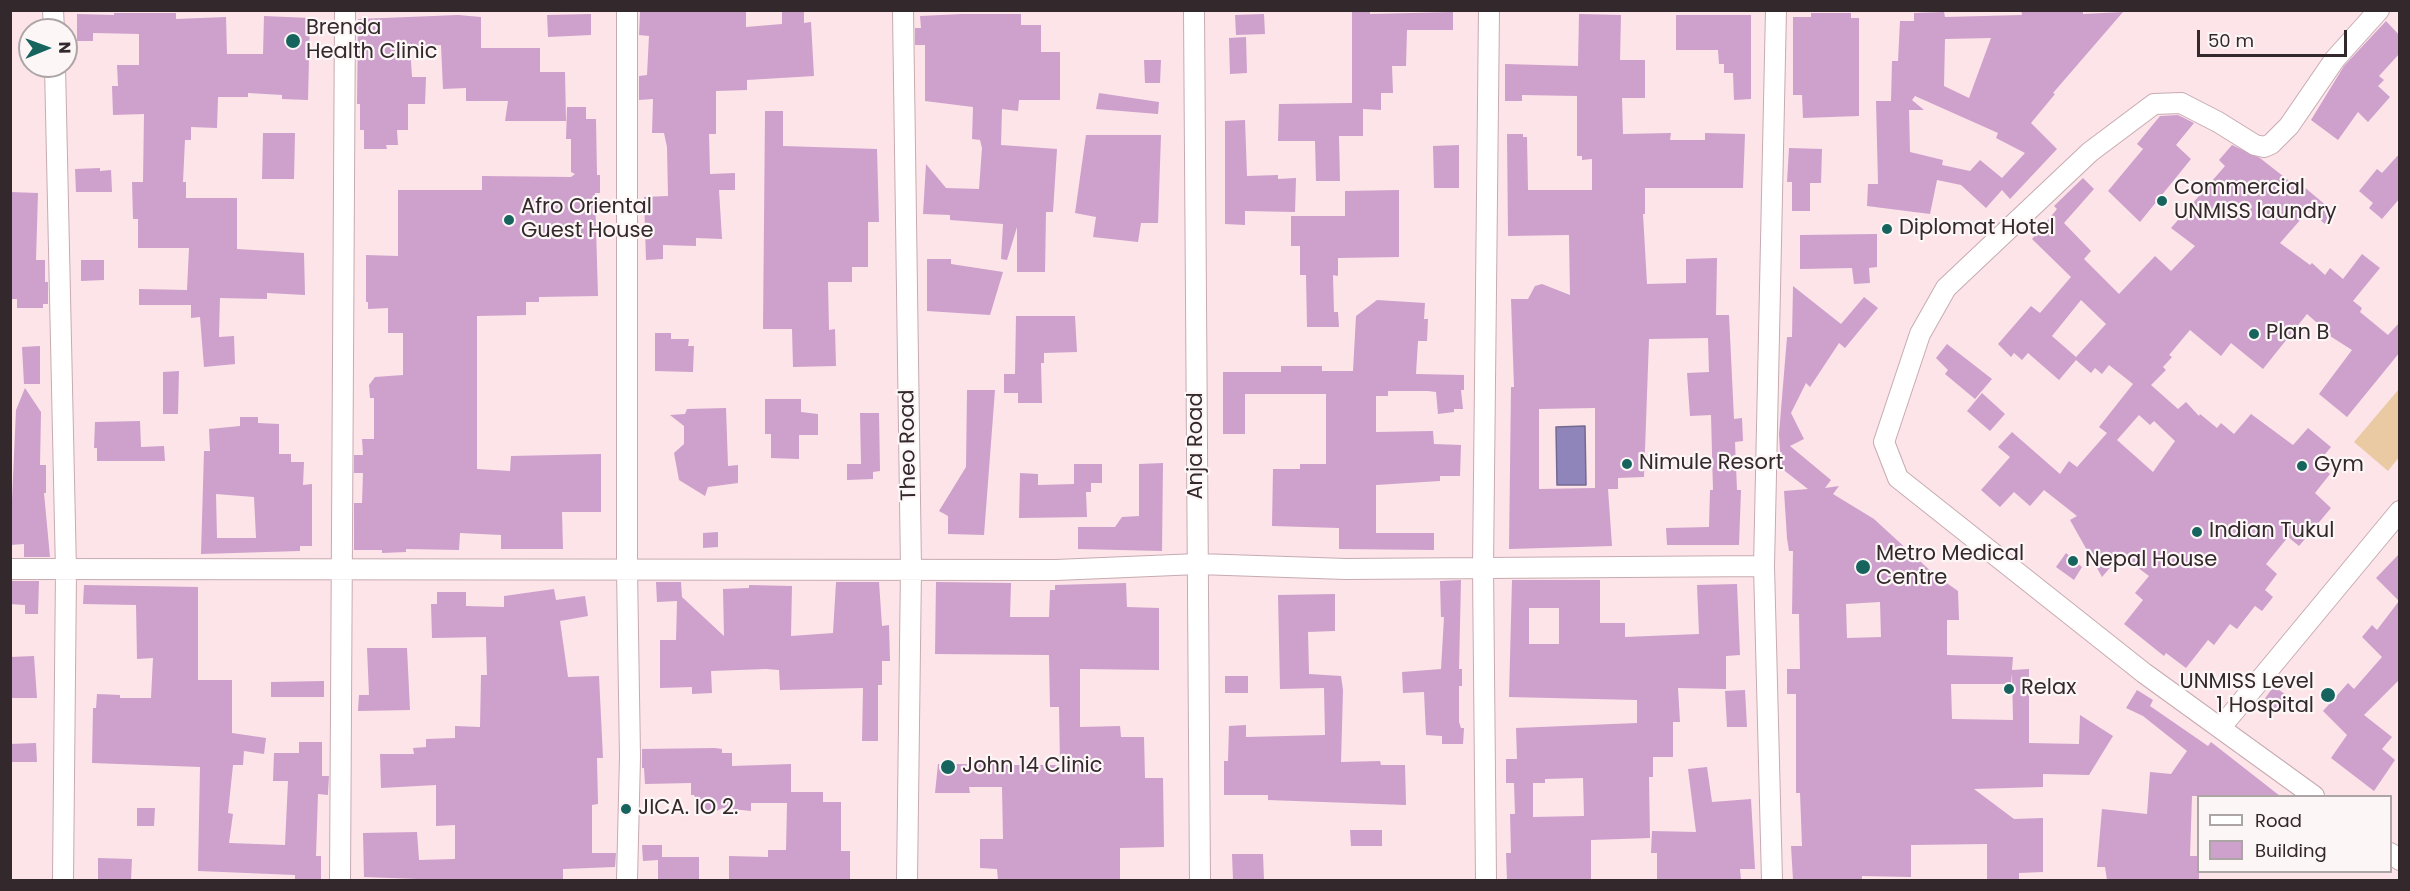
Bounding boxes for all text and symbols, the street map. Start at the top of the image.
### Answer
place label: Brenda Health Clinic [306,16,438,66]
north arrow [18,18,78,78]
scale bar [2200,18,2350,56]
text: 50 m [2208,28,2254,53]
marker: Brenda Health Clinic [284,32,302,50]
text: N [53,41,76,54]
place label: Commercial UNMISS laundry [2174,176,2337,226]
marker: Commercial UNMISS laundry [2155,194,2169,208]
place label: Afro Oriental Guest House [521,195,653,245]
marker: Afro Oriental Guest House [502,213,516,227]
place label: Diplomat Hotel [1899,216,2055,242]
marker: Diplomat Hotel [1880,222,1894,236]
place label: Plan B [2266,321,2329,347]
marker: Plan B [2247,327,2261,341]
street label: Theo Road [895,389,923,501]
street label: Anja Road [1184,392,1210,500]
place label: Nimule Resort [1639,451,1783,477]
place label: Gym [2314,453,2364,479]
marker: Nimule Resort [1620,457,1634,471]
marker: Gym [2295,459,2309,473]
place label: Indian Tukul [2209,519,2334,545]
marker: Indian Tukul [2190,525,2204,539]
place label: Metro Medical Centre [1876,542,2024,592]
place label: Nepal House [2085,548,2217,574]
marker: Nepal House [2066,554,2080,568]
marker: Metro Medical Centre [1854,558,1872,576]
place label: UNMISS Level 1 Hospital [2179,670,2314,720]
place label: Relax [2021,676,2076,702]
marker: Relax [2002,682,2016,696]
marker: UNMISS Level 1 Hospital [2319,686,2337,704]
place label: John 14 Clinic [962,754,1102,780]
marker: John 14 Clinic [939,758,957,776]
legend [2197,795,2392,873]
place label: JICA. IO 2. [638,796,738,822]
marker: JICA. IO 2. [619,802,633,816]
text: Road [2255,808,2302,833]
text: Building [2255,838,2327,863]

